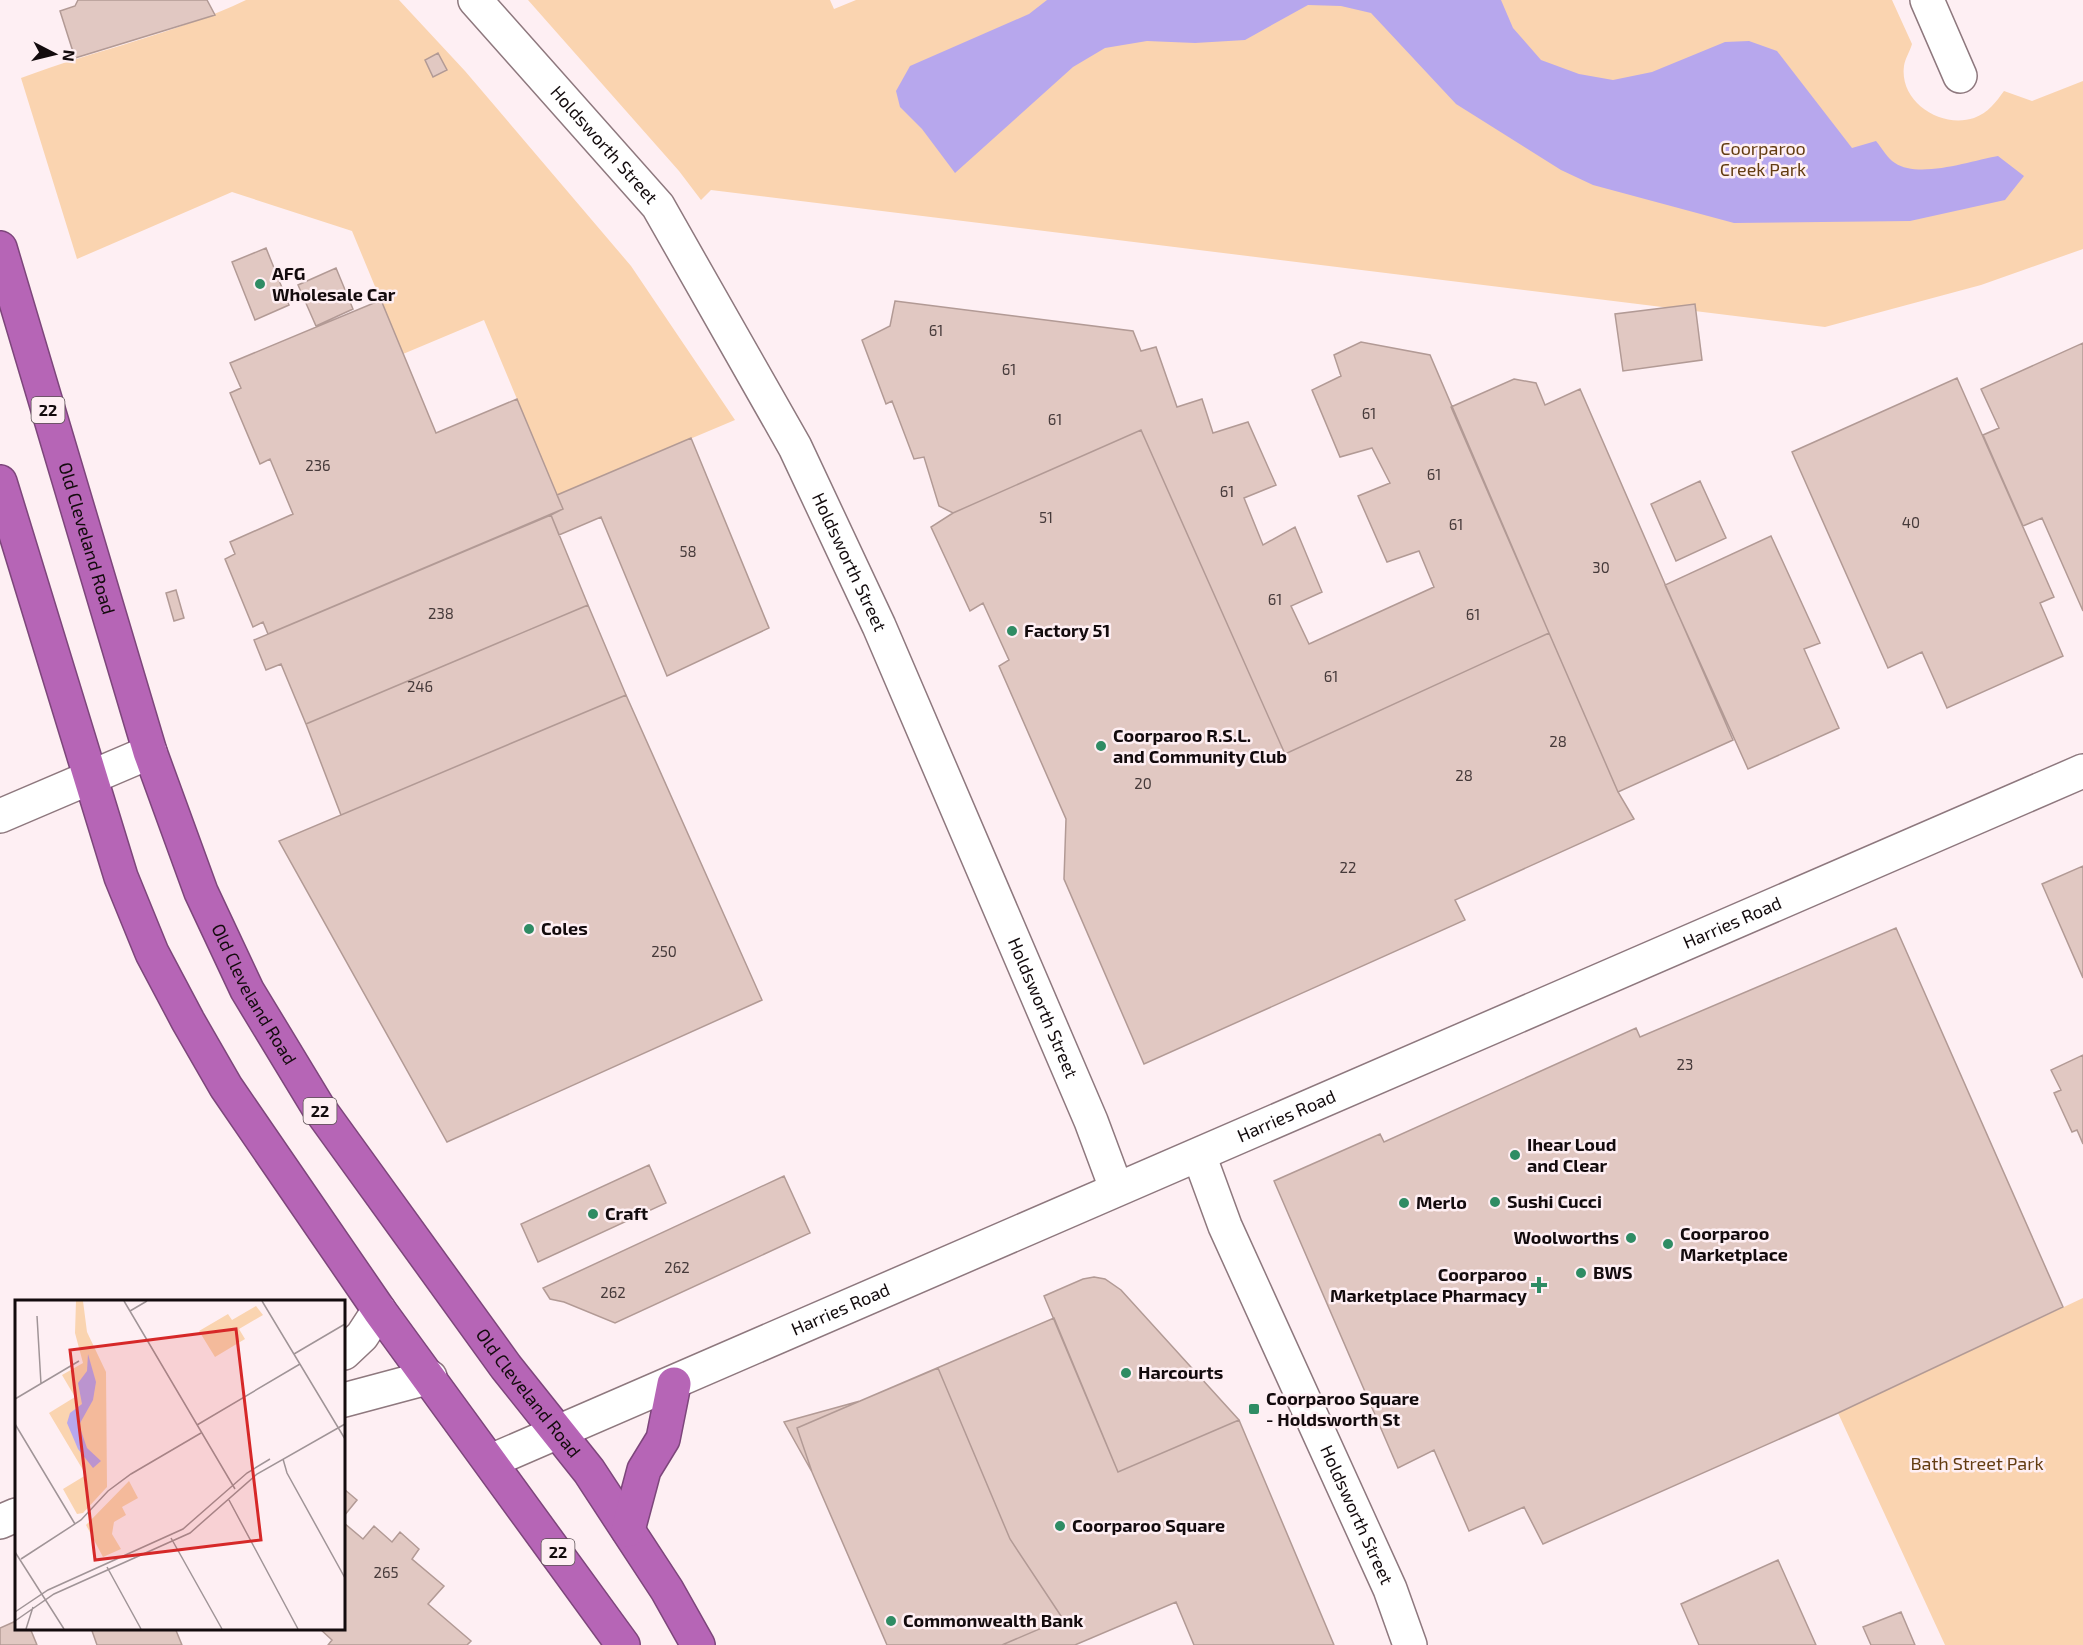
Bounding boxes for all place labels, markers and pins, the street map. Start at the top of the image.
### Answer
place label: AFG Wholesale Car [272,262,396,305]
marker: AFG Wholesale Car [253,277,267,291]
place label: Factory 51 [1024,619,1110,641]
marker: Factory 51 [1005,624,1019,638]
place label: Coorparoo R.S.L. and Community Club [1113,724,1287,767]
marker: Coorparoo R.S.L. and Community Club [1094,739,1108,753]
place label: Coles [541,917,588,939]
marker: Coles [522,922,536,936]
place label: Ihear Loud and Clear [1527,1133,1616,1176]
marker: Ihear Loud and Clear [1508,1148,1522,1162]
place label: Sushi Cucci [1507,1190,1602,1212]
place label: Merlo [1416,1191,1467,1213]
marker: Sushi Cucci [1488,1195,1502,1209]
marker: Merlo [1397,1196,1411,1210]
place label: Craft [605,1202,649,1224]
marker: Craft [586,1207,600,1221]
place label: Coorparoo Marketplace [1680,1222,1788,1265]
place label: Woolworths [1514,1226,1619,1248]
marker: Woolworths [1624,1231,1638,1245]
marker: Coorparoo Marketplace [1661,1237,1675,1251]
place label: BWS [1593,1261,1633,1283]
place label: Coorparoo Marketplace Pharmacy [1330,1263,1528,1306]
marker: BWS [1574,1266,1588,1280]
marker: Coorparoo Marketplace Pharmacy [1532,1278,1546,1292]
place label: Harcourts [1138,1361,1223,1383]
marker: Harcourts [1119,1366,1133,1380]
place label: Coorparoo Square - Holdsworth St [1266,1387,1419,1430]
marker: Coorparoo Square - Holdsworth St [1247,1402,1261,1416]
place label: Coorparoo Square [1072,1514,1225,1536]
marker: Coorparoo Square [1053,1519,1067,1533]
place label: Commonwealth Bank [903,1609,1083,1631]
marker: Commonwealth Bank [884,1614,898,1628]

